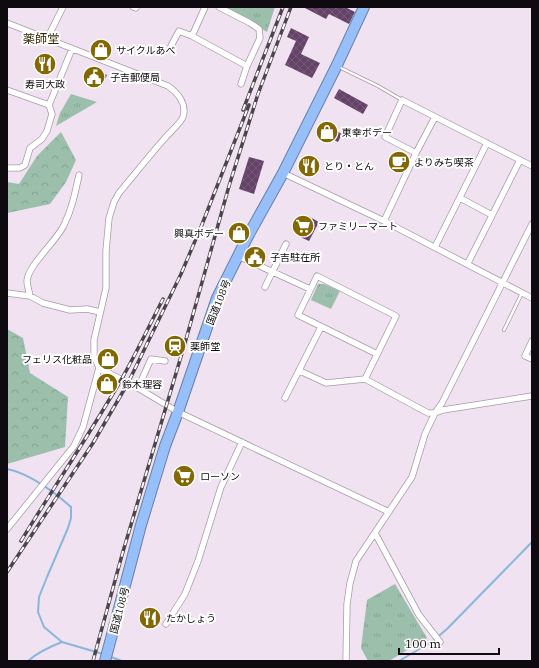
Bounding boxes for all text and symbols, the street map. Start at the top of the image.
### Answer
district label: 薬師堂 [23,31,59,46]
shop icon: サイクルあべ [88,37,114,63]
place label: サイクルあべ [116,44,176,57]
restaurant icon: 寿司大政 [32,51,58,77]
public building icon: 子吉郵便局 [81,64,107,90]
place label: 子吉郵便局 [110,71,160,84]
place label: 寿司大政 [25,78,65,91]
shop icon: 東幸ボデー [314,119,340,145]
place label: 東幸ボデー [342,126,392,139]
cafe icon: よりみち喫茶 [386,149,412,175]
restaurant icon: とり・とん [296,153,322,179]
place label: よりみち喫茶 [414,156,474,169]
place label: とり・とん [324,160,374,173]
supermarket icon: ファミリーマート [290,213,316,239]
shop icon: 興真ボデー [226,220,252,246]
place label: ファミリーマート [318,220,398,233]
place label: 興真ボデー [174,227,224,240]
public building icon: 子吉駐在所 [242,244,268,270]
place label: 子吉駐在所 [270,251,320,264]
street label: 国道108号 [203,277,233,327]
station icon: 薬師堂 [162,333,188,359]
place label: 薬師堂 [190,340,220,353]
shop icon: フェリス化粧品 [95,346,121,372]
place label: フェリス化粧品 [22,353,92,366]
shop icon: 鈴木理容 [94,371,120,397]
place label: 鈴木理容 [122,378,162,391]
supermarket icon: ローソン [171,463,197,489]
place label: ローソン [200,470,240,483]
street label: 国道108号 [107,585,132,635]
restaurant icon: たかしょう [137,605,163,631]
place label: たかしょう [166,612,216,625]
scale bar [399,630,499,656]
text: 100 m [405,636,441,651]

